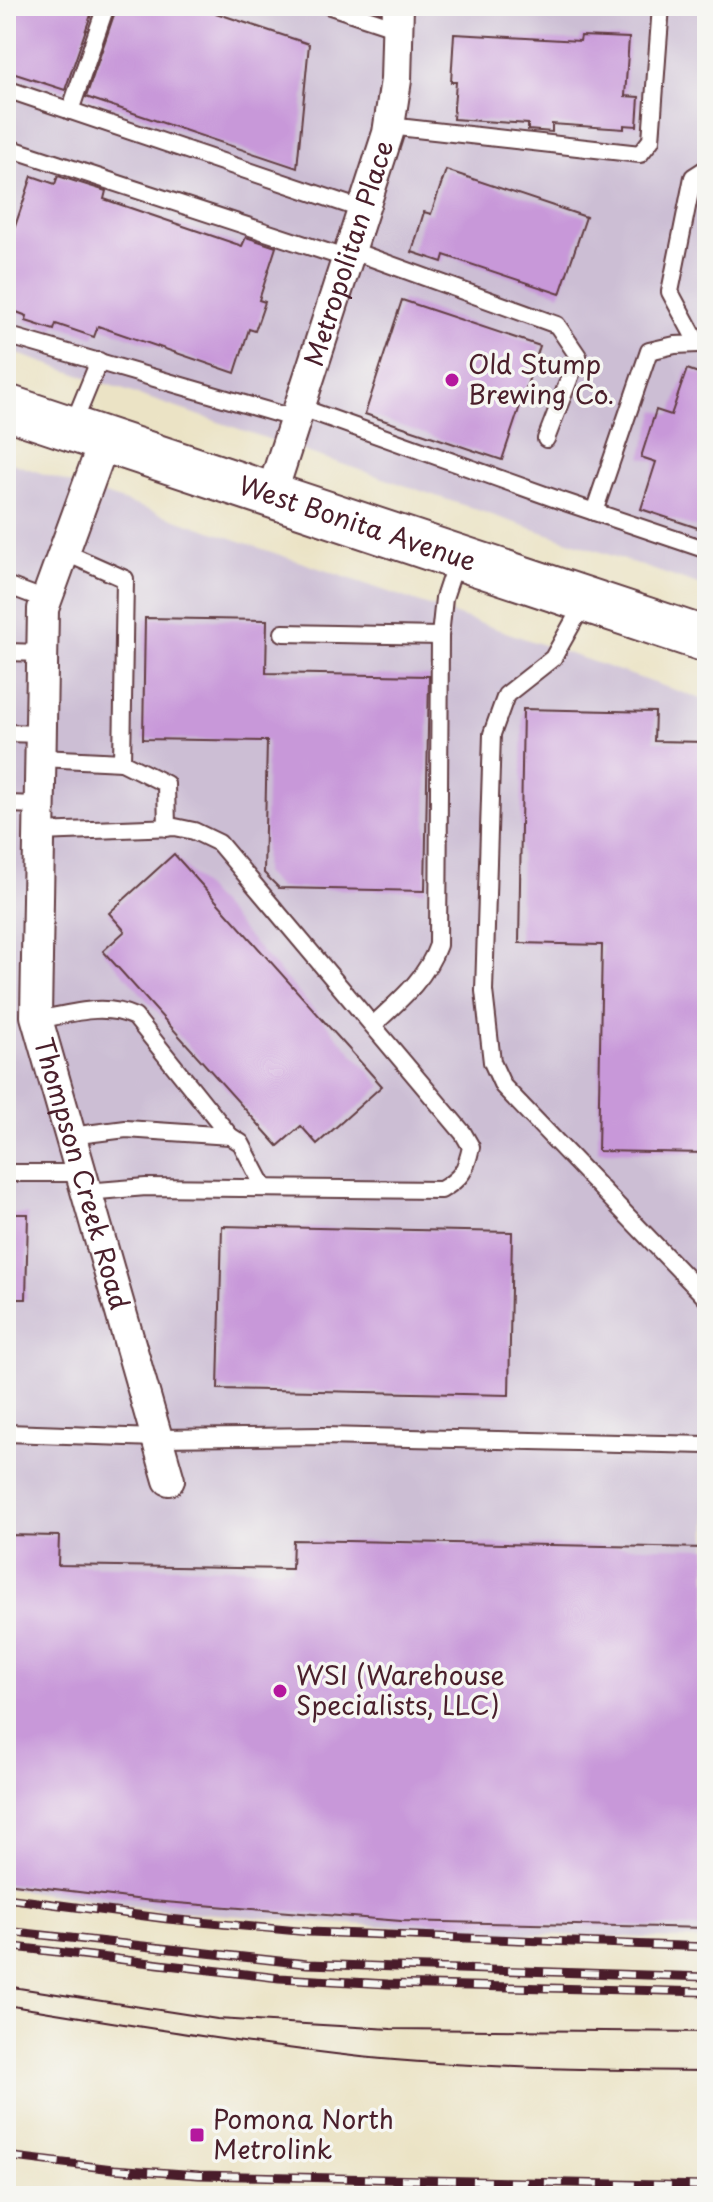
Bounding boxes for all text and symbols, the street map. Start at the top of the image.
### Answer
street label: Metropolitan Place [293,135,402,371]
place label: Old Stump Brewing Co. [468,344,614,413]
marker: Old Stump Brewing Co. [443,371,461,389]
street label: West Bonita Avenue [234,465,481,580]
street label: Thompson Creek Road [25,1033,140,1314]
place label: WSI (Warehouse Specialists, LLC) [296,1655,505,1724]
marker: WSI (Warehouse Specialists, LLC) [271,1682,289,1700]
place label: Pomona North Metrolink [213,2099,394,2168]
marker: Pomona North Metrolink [188,2126,206,2144]

